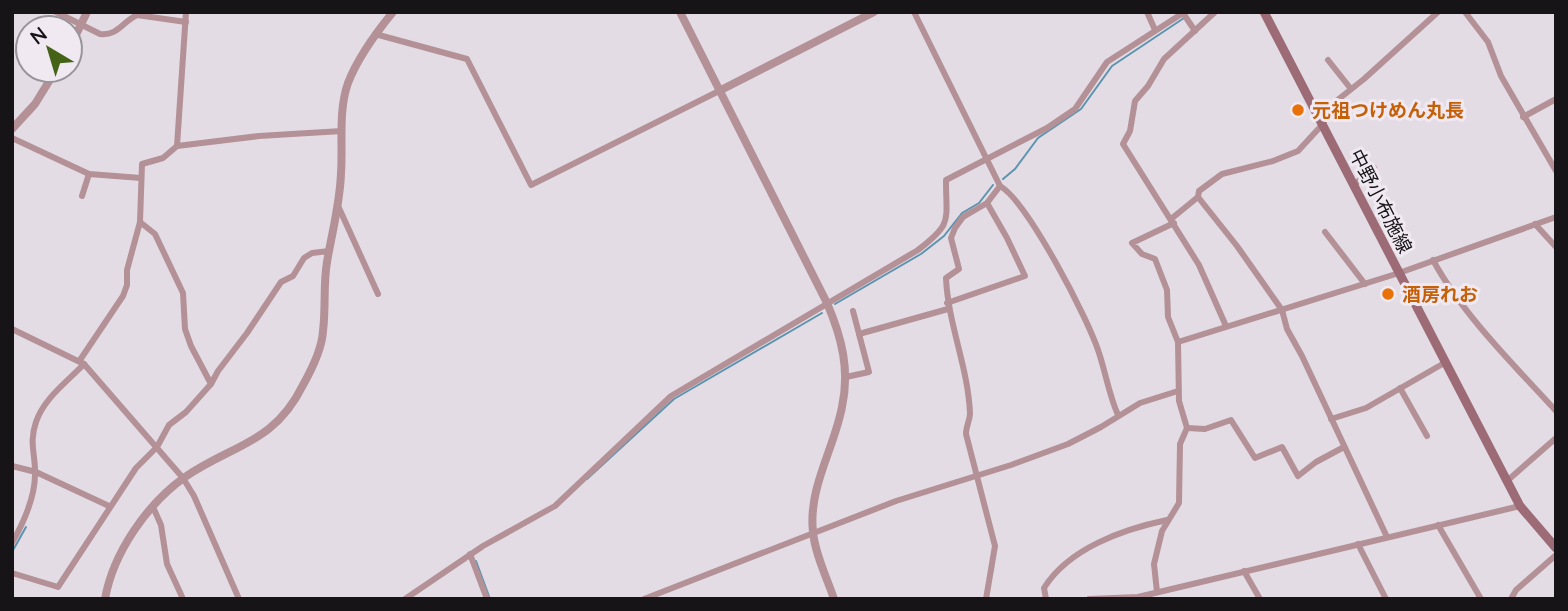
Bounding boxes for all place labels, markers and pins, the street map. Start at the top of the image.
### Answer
place label: 元祖つけめん丸長 [1312,98,1464,121]
marker: 元祖つけめん丸長 [1290,102,1306,118]
place label: 酒房れお [1402,282,1478,305]
marker: 酒房れお [1380,286,1396,302]

